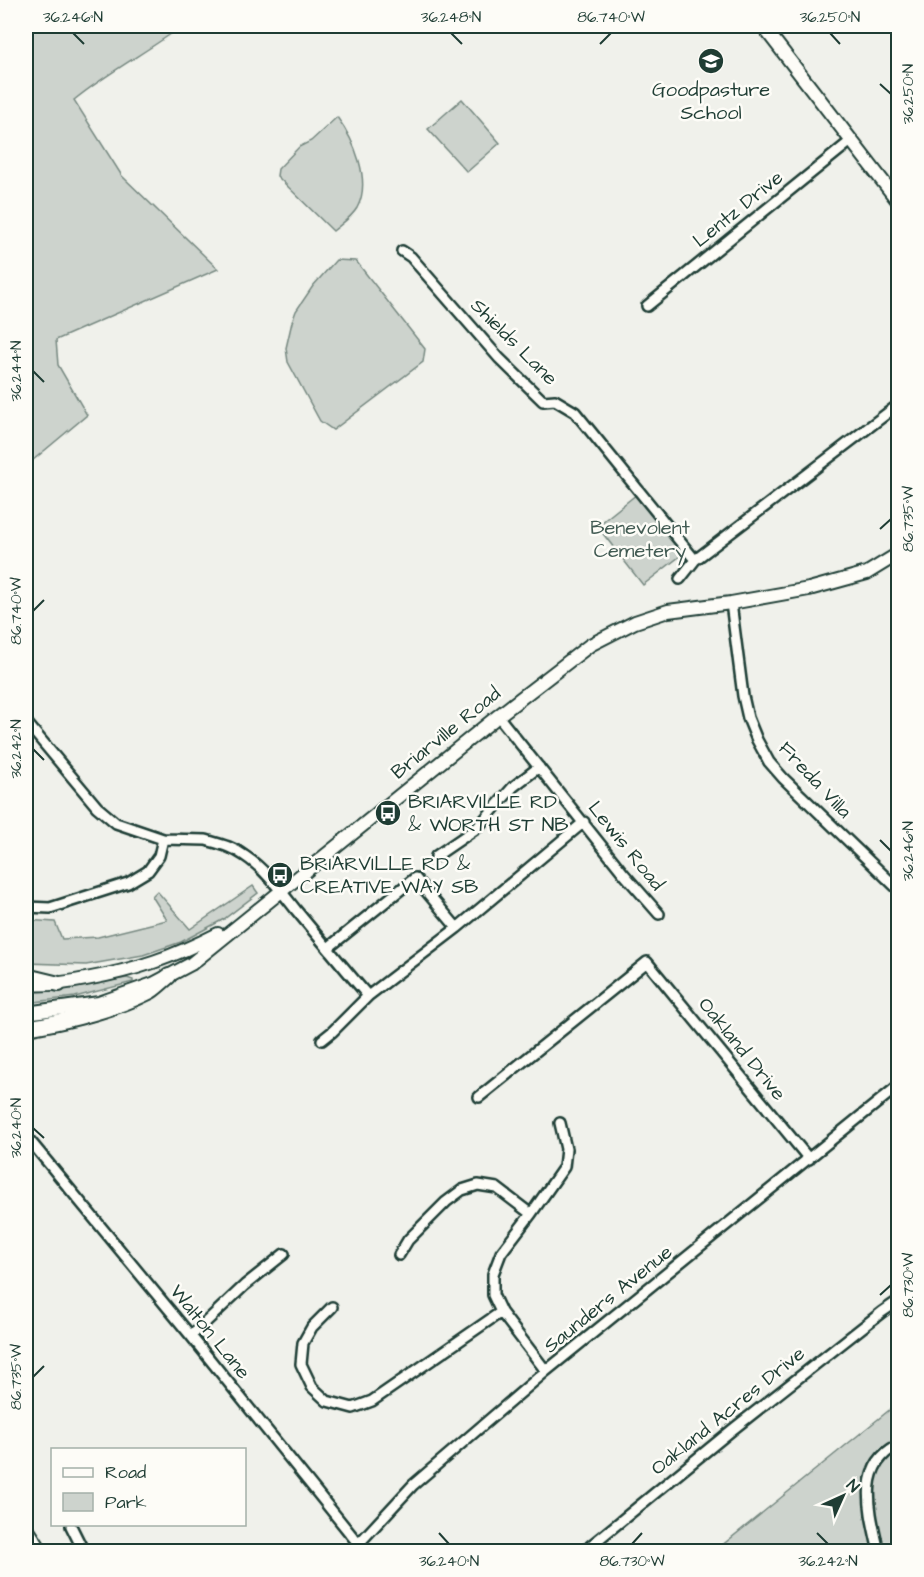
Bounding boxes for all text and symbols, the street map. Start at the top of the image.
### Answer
text: 36.246°N [43,7,103,28]
text: 36.248°N [421,7,481,28]
text: 86.740°W [577,7,645,28]
text: 36.250°N [800,7,860,28]
school or university icon: Goodpasture School [696,46,726,76]
text: 36.250°N [898,64,919,124]
place label: Goodpasture School [652,76,770,127]
street label: Lentz Drive [687,164,789,254]
street label: Shields Lane [464,292,564,392]
text: 36.244°N [6,341,27,401]
text: 86.735°W [898,486,919,552]
park label: Benevolent Cemetery [590,514,690,566]
text: 86.740°W [6,577,27,645]
street label: Briarville Road [385,680,507,786]
text: 36.242°N [6,719,27,779]
street label: Freda Villa [772,735,858,825]
place label: BRIARVILLE RD & WORTH ST NB [408,788,569,839]
street label: Lewis Road [581,795,671,897]
bus stop icon: BRIARVILLE RD & WORTH ST NB [373,798,403,828]
text: 36.246°N [898,821,919,881]
place label: BRIARVILLE RD & CREATIVE WAY SB [300,850,478,901]
bus stop icon: BRIARVILLE RD & CREATIVE WAY SB [265,860,295,890]
street label: Oakland Drive [692,991,793,1107]
text: 36.240°N [6,1098,27,1158]
street label: Saunders Avenue [538,1238,678,1360]
text: 86.730°W [898,1253,919,1317]
street label: Walton Lane [163,1279,257,1385]
street label: Oakland Acres Drive [645,1340,811,1482]
text: 86.735°W [6,1344,27,1410]
legend [51,1448,246,1526]
text: Road [105,1460,146,1485]
north arrow [813,1466,873,1526]
text: N [842,1475,864,1497]
text: Park [105,1490,147,1515]
text: 36.240°N [419,1551,479,1572]
text: 86.730°W [600,1551,664,1572]
text: 36.242°N [798,1551,858,1572]

